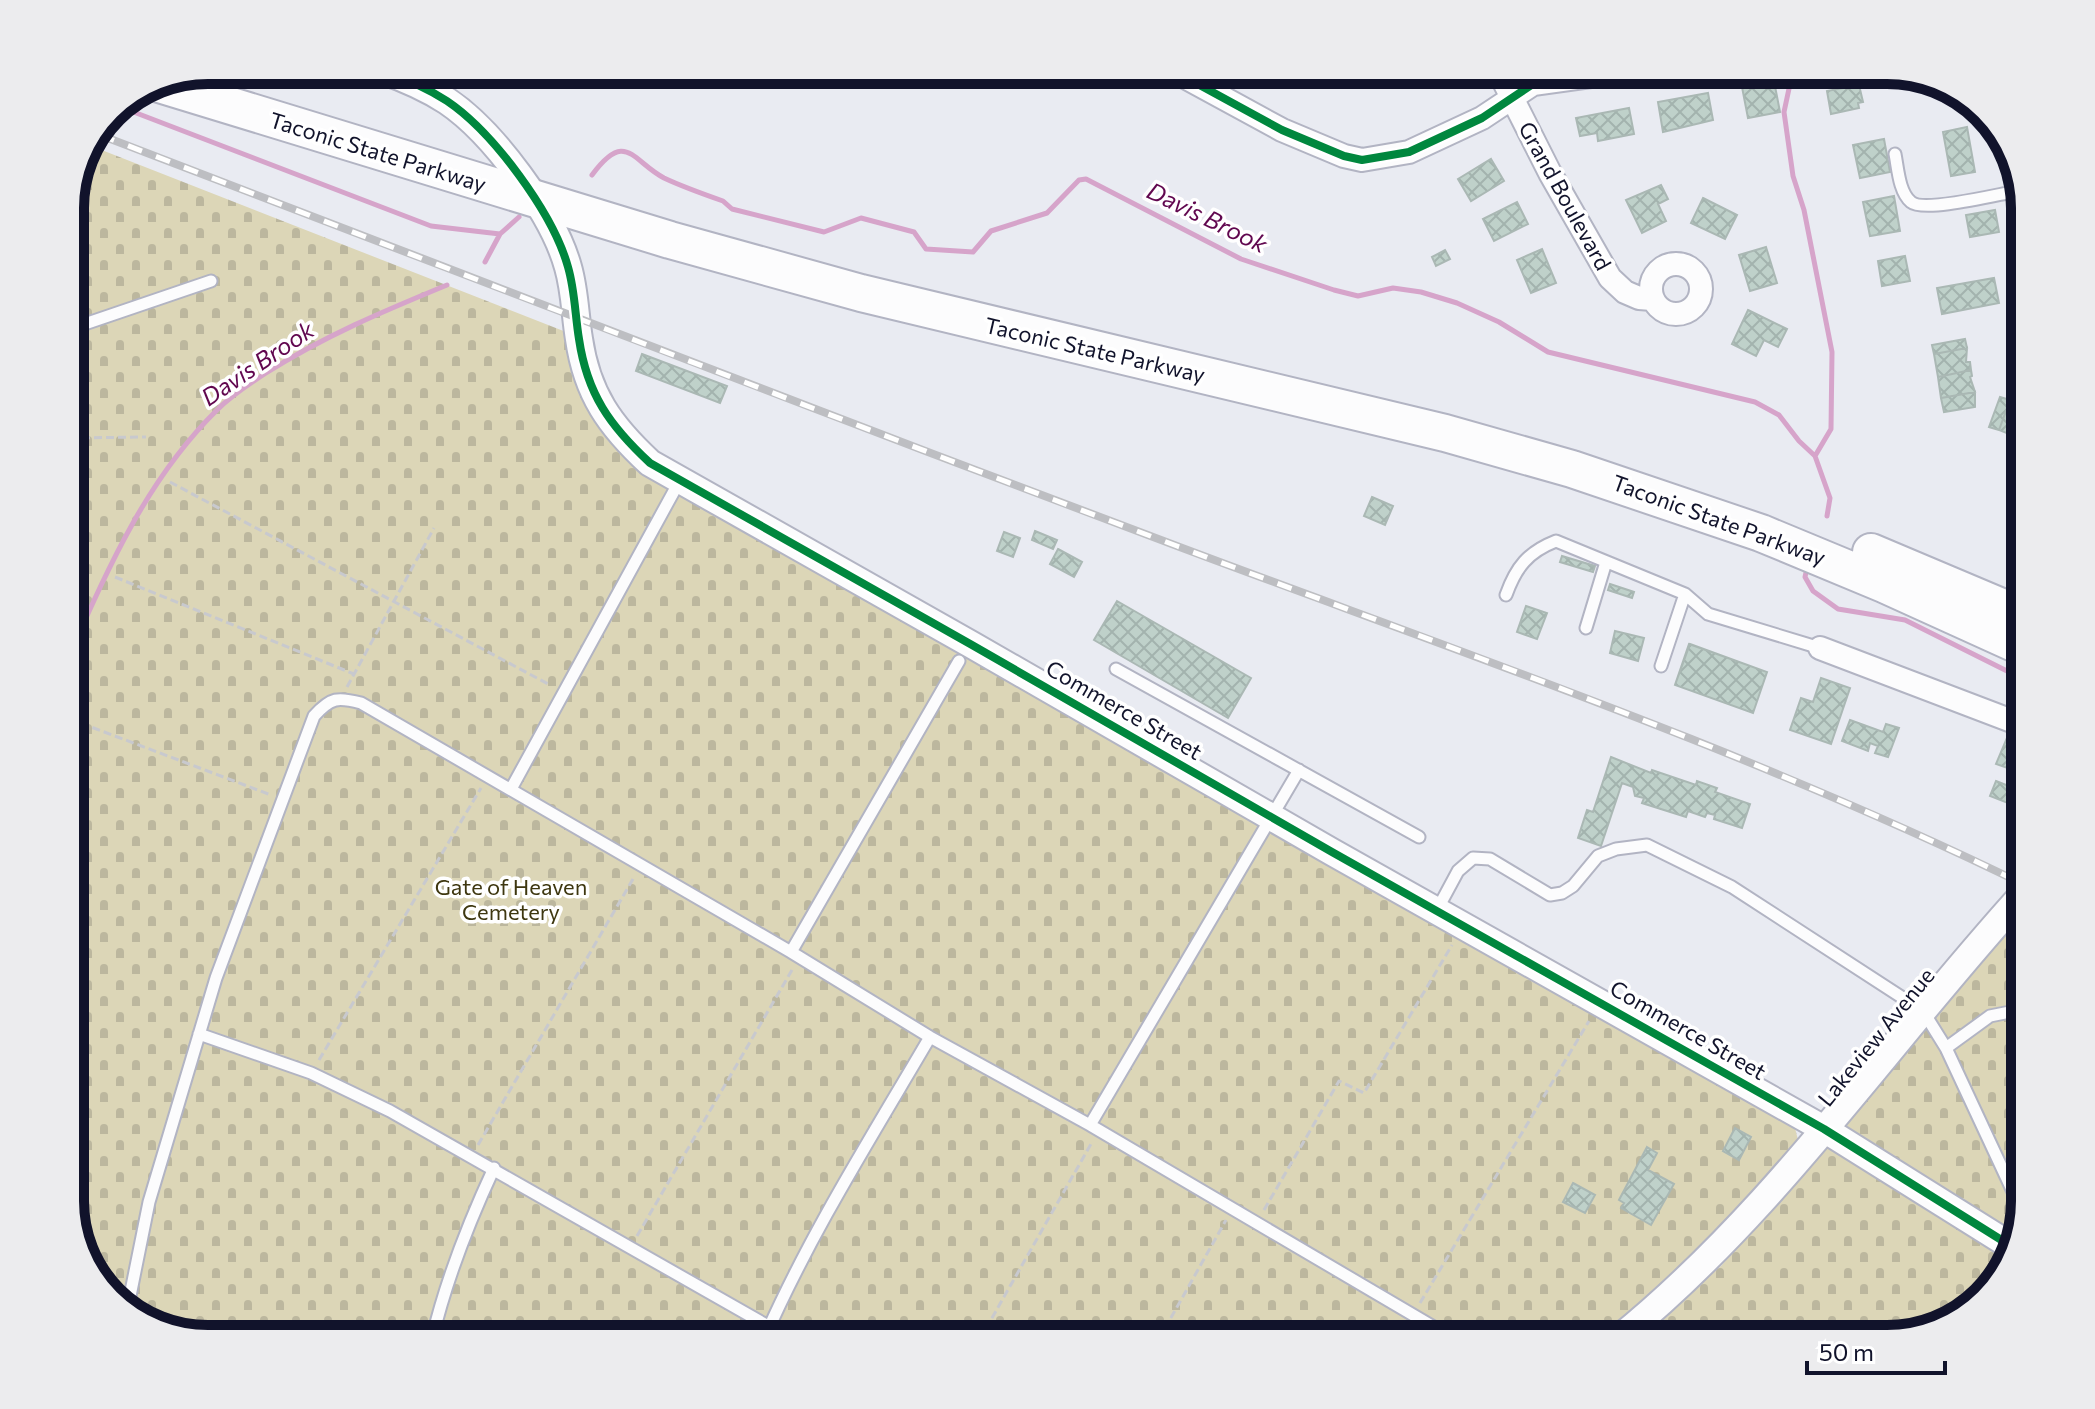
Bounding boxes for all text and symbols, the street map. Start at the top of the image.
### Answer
street label: Taconic State Parkway [267,106,490,197]
street label: Grand Boulevard [1513,117,1617,275]
water label: Davis Brook [1143,175,1273,259]
street label: Taconic State Parkway [982,311,1208,388]
water label: Davis Brook [195,314,320,411]
street label: Taconic State Parkway [1609,468,1830,571]
street label: Commerce Street [1042,654,1207,765]
park label: Gate of Heaven Cemetery [435,873,587,925]
street label: Lakeview Avenue [1812,962,1940,1111]
street label: Commerce Street [1606,974,1771,1085]
scale bar [1807,1325,1945,1375]
text: 50 m [1819,1337,1874,1366]

